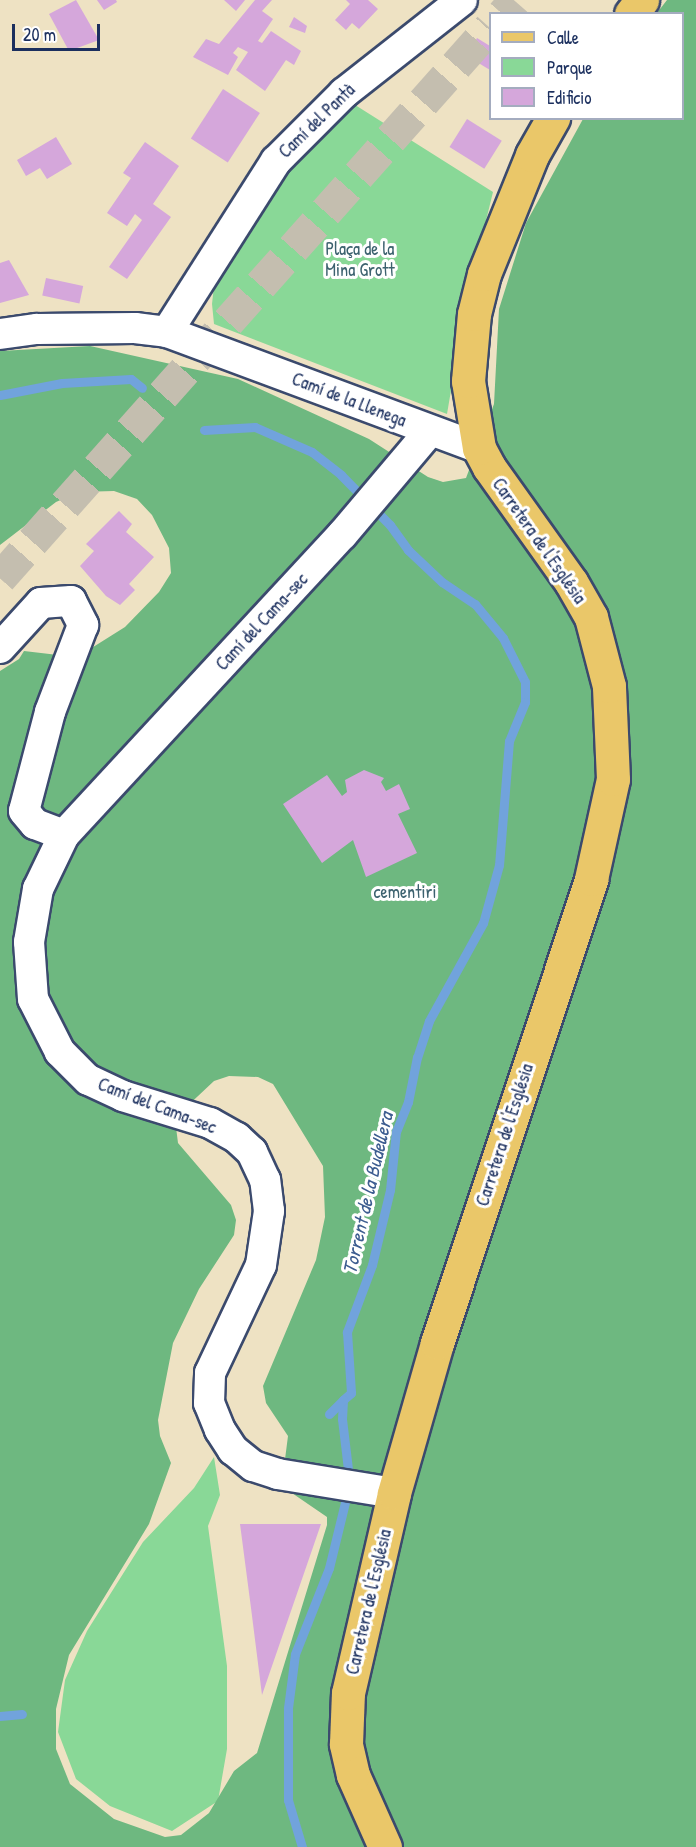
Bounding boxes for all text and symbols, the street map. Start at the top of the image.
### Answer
scale bar [15,12,104,50]
legend [489,12,684,120]
text: 20 m [23,22,56,47]
text: Calle [547,25,579,50]
text: Parque [547,55,592,80]
street label: Camí del Pantà [274,79,360,163]
text: Edificio [547,85,591,110]
park label: Plaça de la Mina Grott [325,239,395,282]
street label: Camí de la Llenega [289,368,409,432]
street label: Carretera de l'Església [488,474,590,608]
street label: Camí del Cama-sec [211,569,313,675]
park label: cementiri [374,881,436,903]
street label: Carretera de l'Església [472,1061,538,1209]
street label: Camí del Cama-sec [95,1074,219,1138]
water label: Torrent de la Budellera [337,1110,397,1276]
street label: Carretera de l'Església [342,1527,396,1677]

